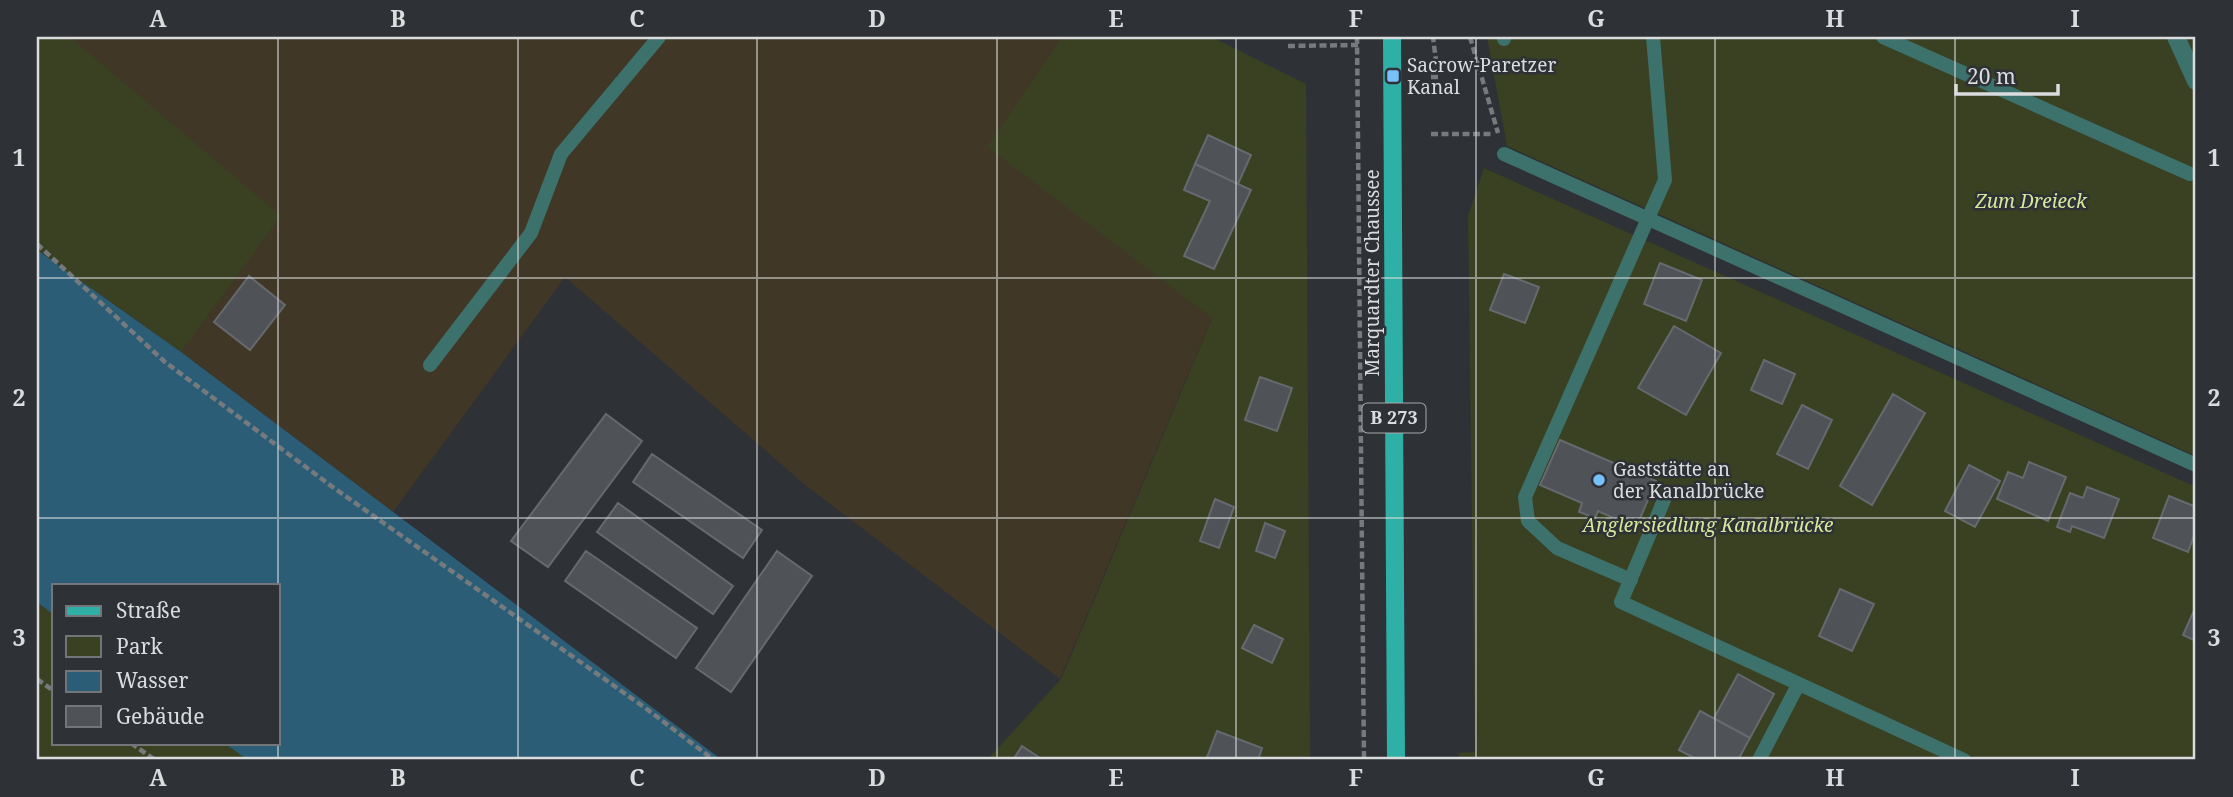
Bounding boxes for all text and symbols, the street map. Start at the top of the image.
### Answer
text: A [149,2,167,34]
text: B [390,2,406,34]
text: C [629,2,645,34]
text: D [868,2,886,34]
text: E [1108,2,1124,34]
text: F [1349,2,1363,34]
text: G [1587,2,1605,34]
text: H [1826,2,1845,34]
text: I [2070,2,2080,34]
place label: Sacrow-Paretzer Kanal [1407,52,1556,100]
scale bar [1956,52,2058,96]
text: 20 m [1967,62,2016,90]
marker: Sacrow-Paretzer Kanal [1385,68,1401,84]
text: 1 [13,141,26,173]
text: 1 [2208,141,2221,173]
street label: Marquardter Chaussee [1359,169,1385,377]
park label: Zum Dreieck [1974,188,2088,214]
text: 2 [13,381,26,413]
text: 2 [2208,381,2221,413]
road number: B 273 [1362,404,1426,432]
place label: Gaststätte an der Kanalbrücke [1613,456,1765,504]
marker: Gaststätte an der Kanalbrücke [1591,472,1607,488]
park label: Anglersiedlung Kanalbrücke [1581,512,1833,538]
legend [52,584,280,744]
text: Straße [116,596,181,624]
text: 3 [13,621,26,653]
text: 3 [2208,621,2221,653]
text: Park [116,632,163,660]
text: Wasser [116,666,189,694]
text: Gebäude [116,702,204,730]
text: A [149,761,167,793]
text: B [390,761,406,793]
text: C [629,761,645,793]
text: D [868,761,886,793]
text: E [1108,761,1124,793]
text: F [1349,761,1363,793]
text: G [1587,761,1605,793]
text: H [1826,761,1845,793]
text: I [2070,761,2080,793]

